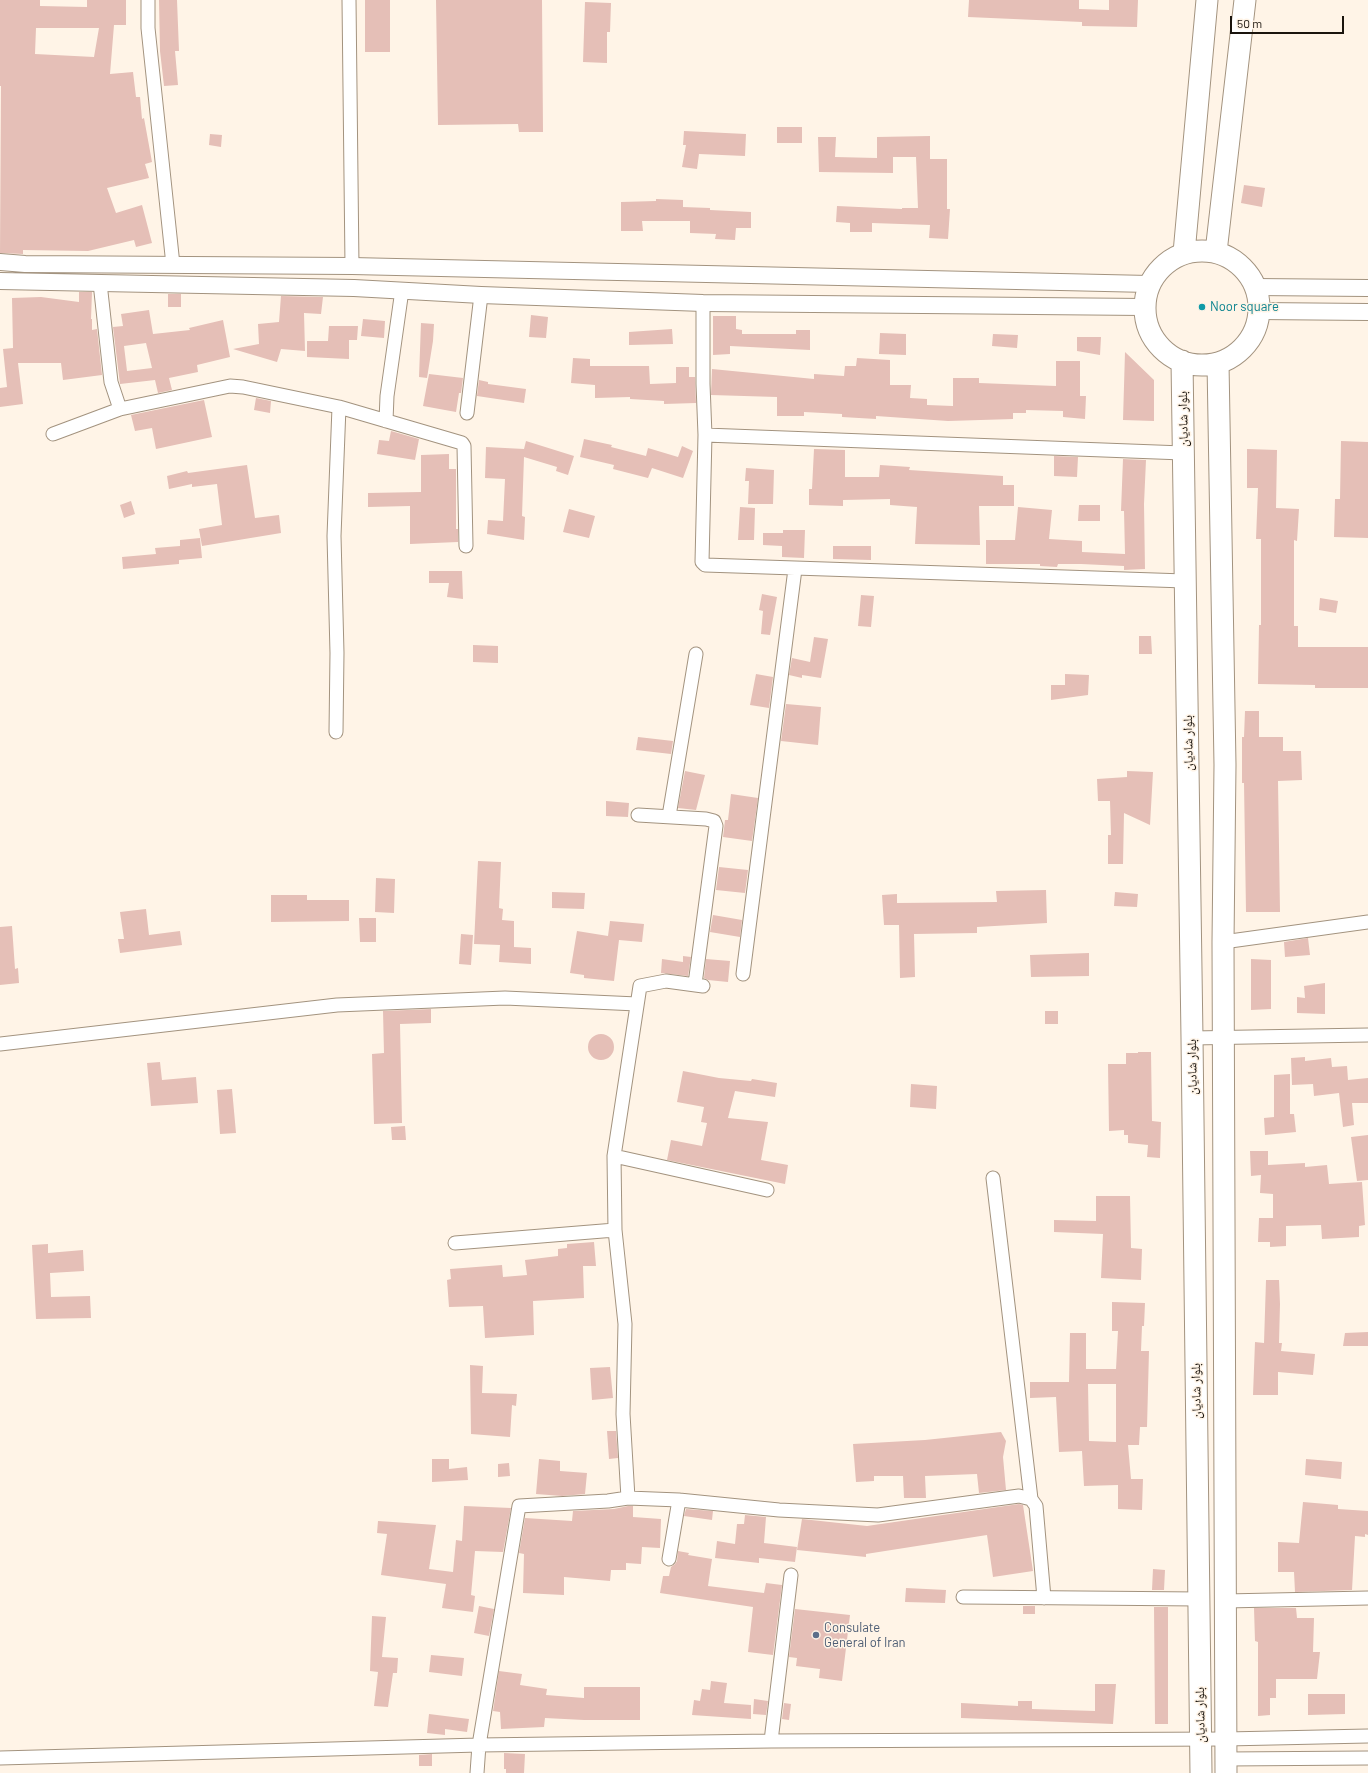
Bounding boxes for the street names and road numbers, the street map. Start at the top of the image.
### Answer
street label: بلوار شادیان [1175,391,1191,447]
street label: بلوار شادیان [1180,715,1196,771]
street label: بلوار شادیان [1184,1039,1200,1095]
street label: بلوار شادیان [1188,1363,1204,1419]
street label: بلوار شادیان [1192,1687,1208,1743]

